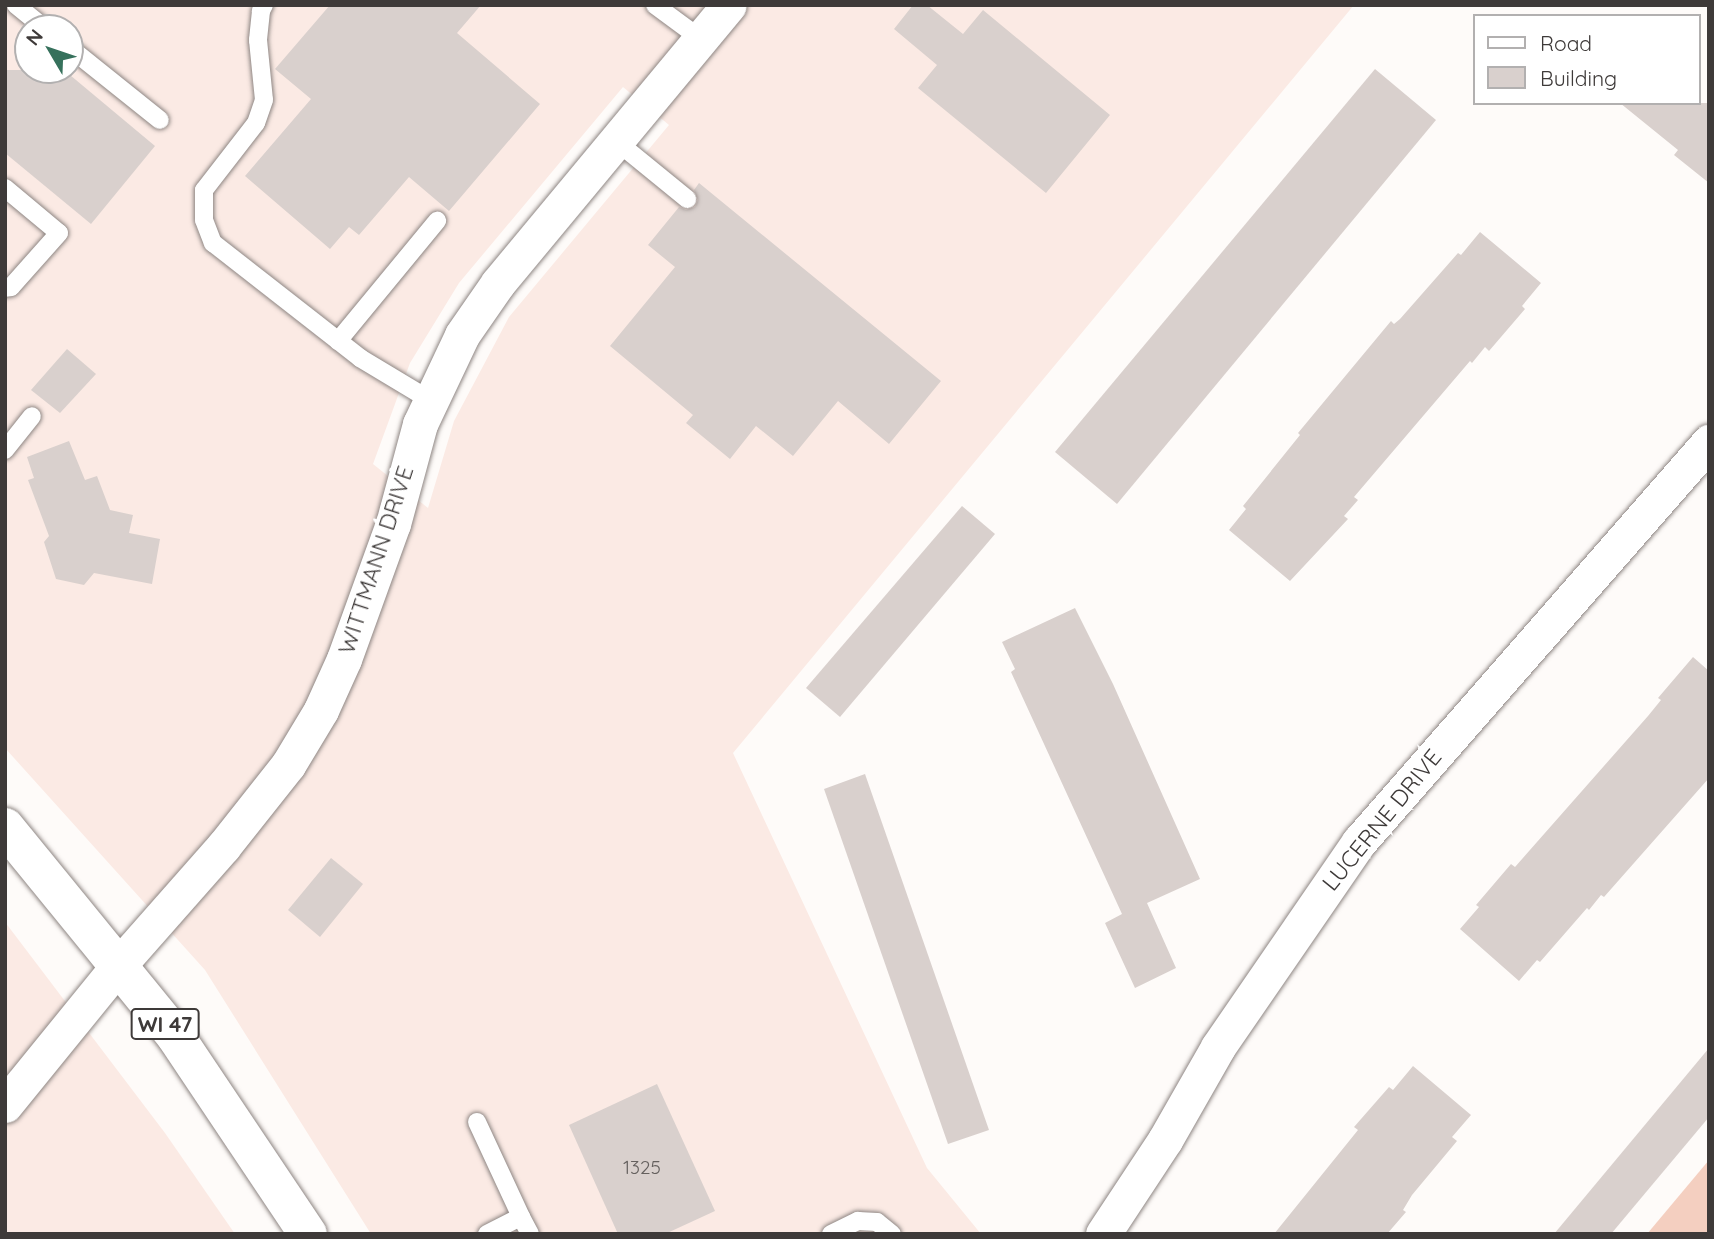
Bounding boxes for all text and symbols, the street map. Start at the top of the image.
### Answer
north arrow [14,14,84,84]
legend [1472,14,1700,105]
text: N [21,24,48,50]
text: Road [1540,30,1592,56]
text: Building [1540,65,1617,91]
street label: WITTMANN DRIVE [333,462,419,658]
street label: LUCERNE DRIVE [1317,744,1447,896]
road number: WI 47 [130,1006,200,1042]
house number: 1325 [623,1157,661,1179]

